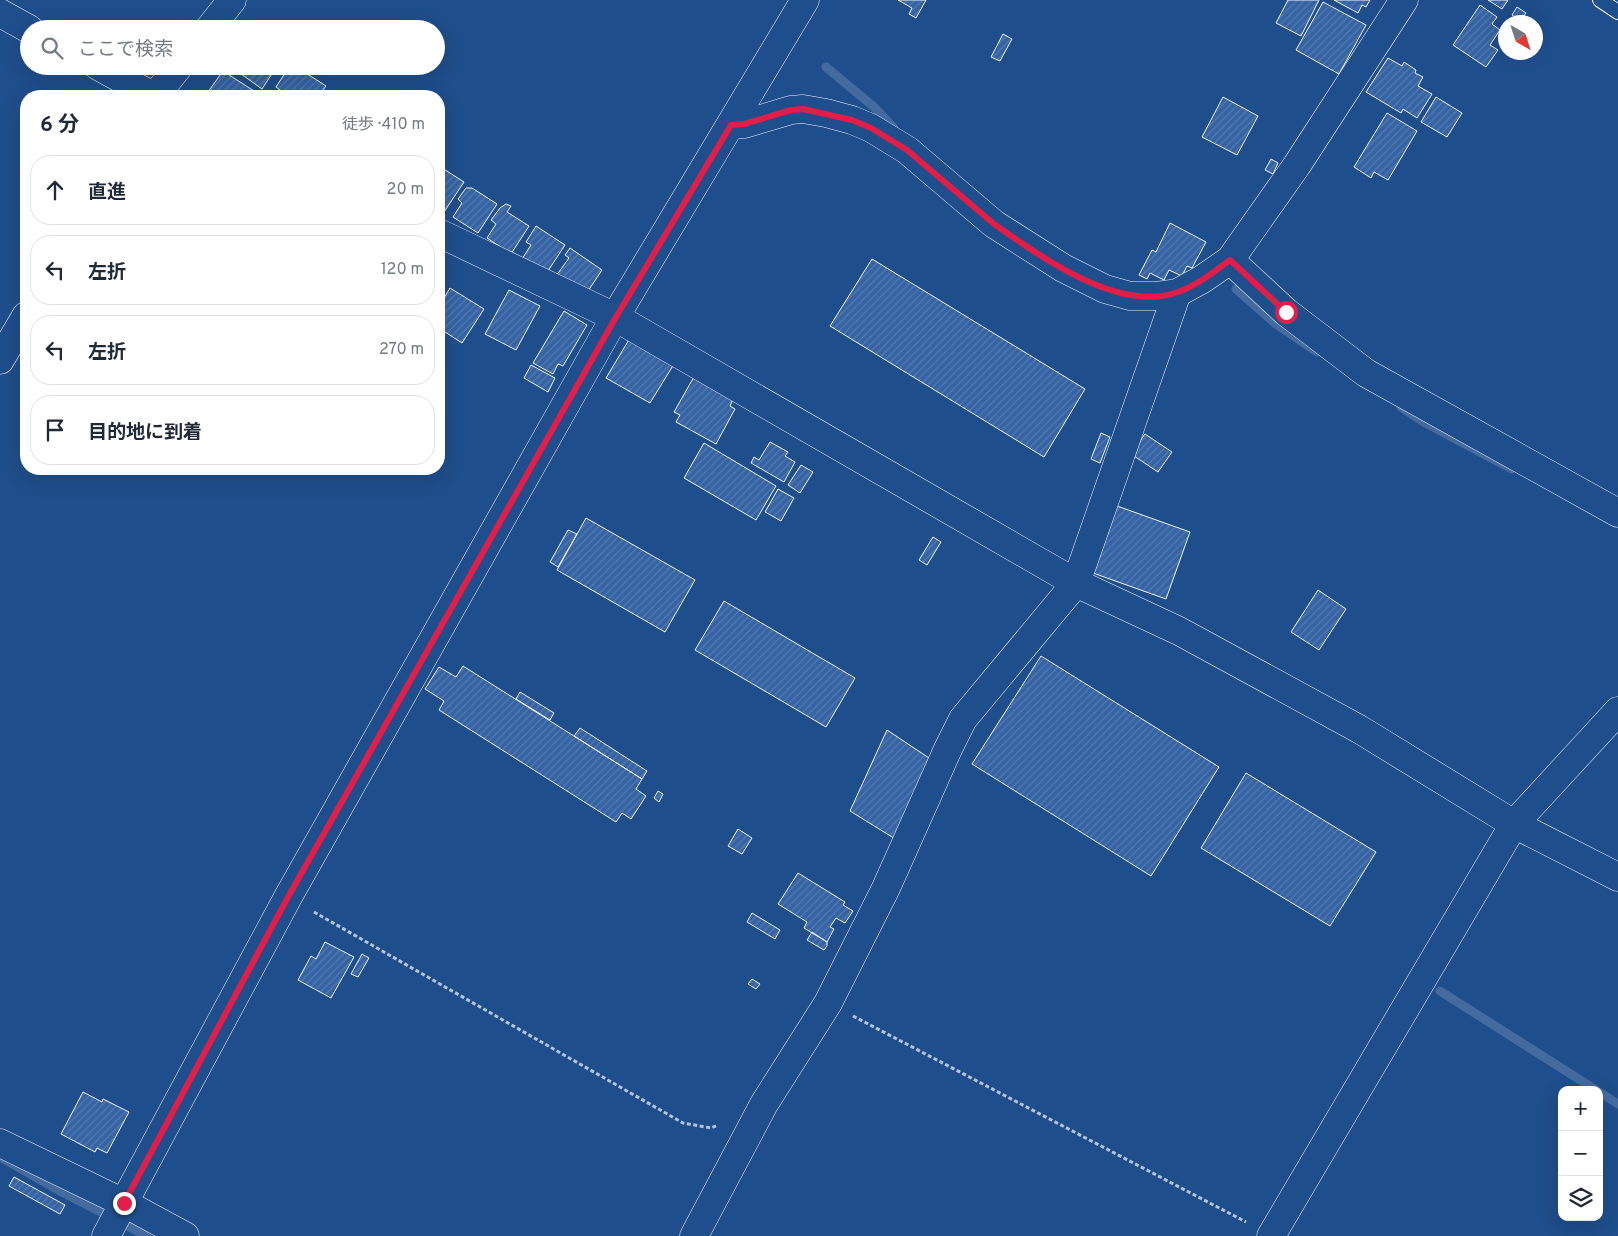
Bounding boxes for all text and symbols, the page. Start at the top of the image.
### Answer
north arrow [1498,15,1543,60]
search box [20,20,445,75]
icon: search [38,34,66,62]
text: ここで検索 [78,38,173,62]
text: 6 分 [40,112,79,139]
text: 徒歩 · 410 m [342,115,425,135]
icon: ahead [41,176,69,204]
text: 20 m [387,180,424,200]
text: 直進 [88,181,126,205]
icon: left [41,256,69,284]
text: 120 m [381,260,424,280]
text: 左折 [88,261,126,285]
route start [1275,301,1298,324]
icon: left [41,336,69,364]
text: 270 m [379,340,424,360]
text: 左折 [88,341,126,365]
icon: arrive [41,416,69,444]
text: 目的地に到着 [88,421,202,445]
map controls [1558,1086,1603,1221]
button: + [1558,1086,1603,1131]
button: − [1558,1131,1603,1176]
button: layers [1558,1176,1603,1221]
route end [113,1192,136,1215]

